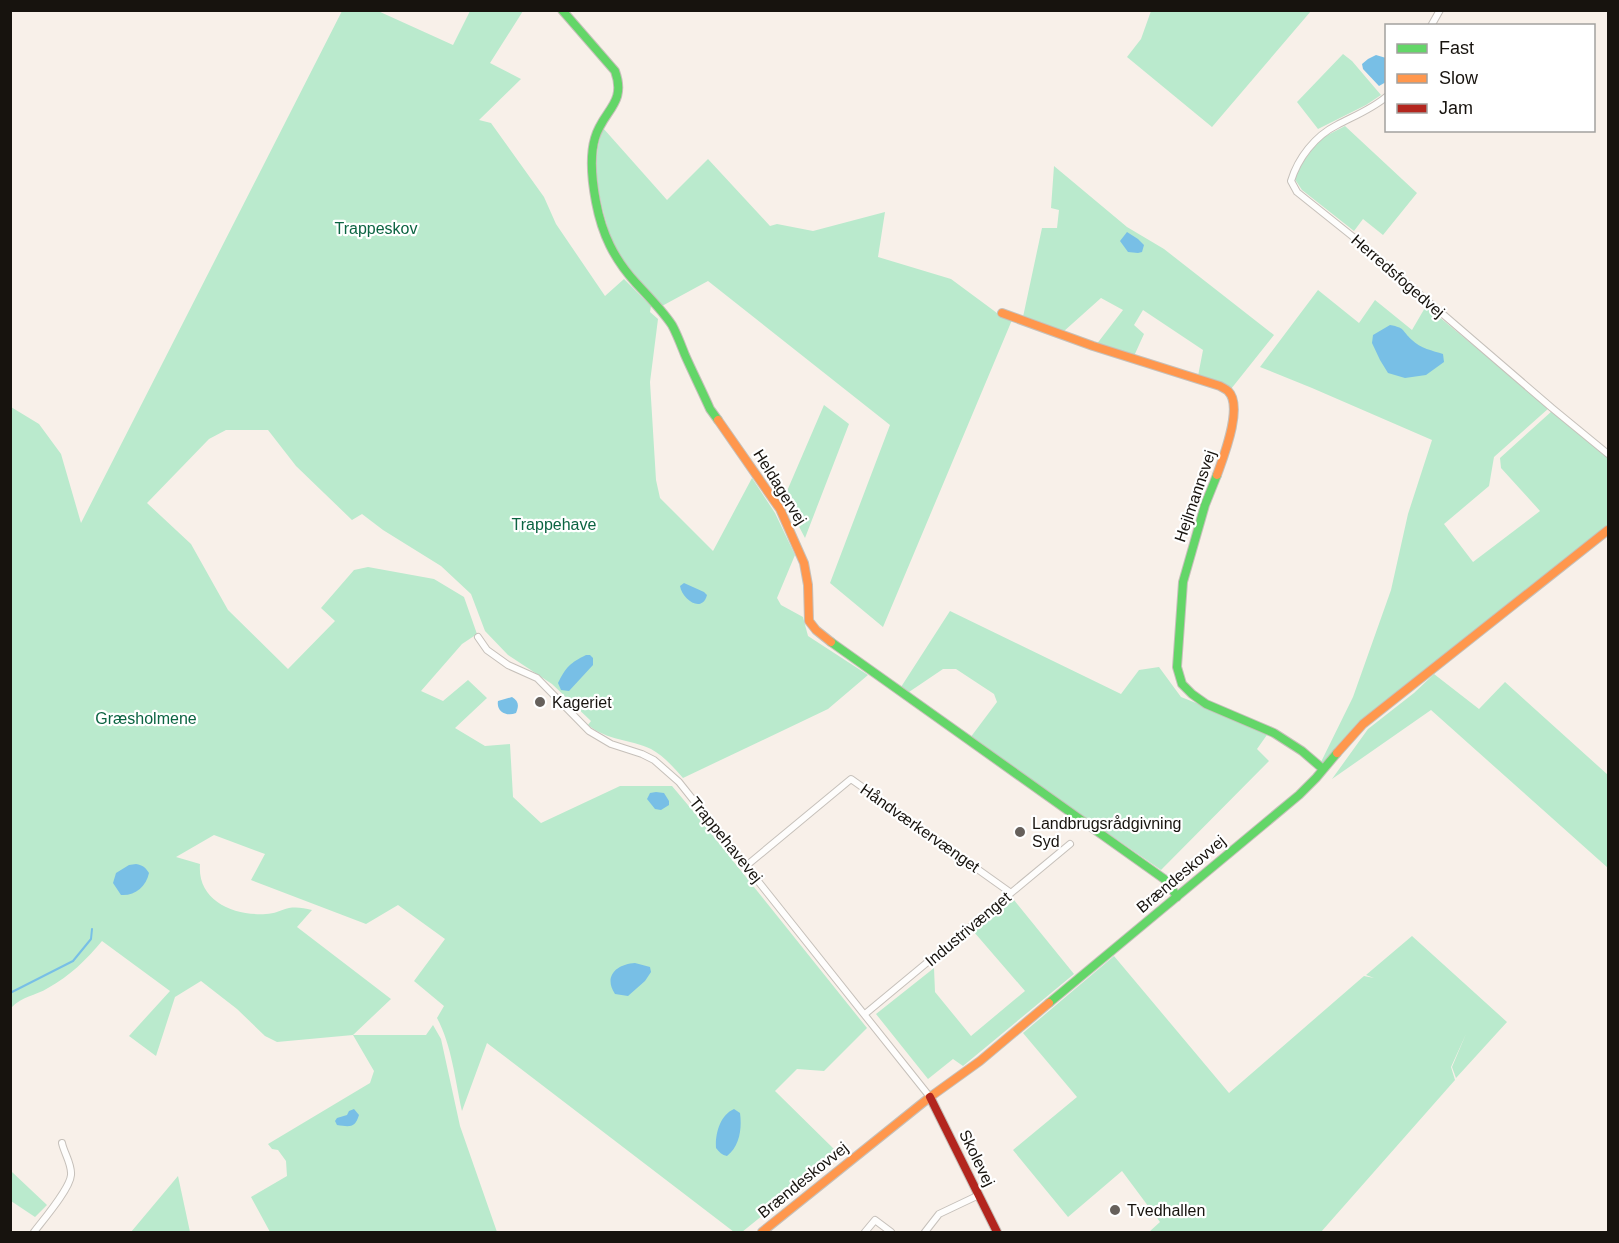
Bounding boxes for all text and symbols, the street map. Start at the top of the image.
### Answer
legend [1385,24,1595,132]
text: Fast [1439,38,1474,58]
text: Slow [1439,68,1479,88]
text: Jam [1439,98,1473,118]
park label: Trappeskov [335,220,418,237]
street label: Herredsfogedvej [1348,231,1448,321]
street label: Heldagervej [750,446,810,528]
street label: Hejlmannsvej [1171,448,1219,544]
park label: Trappehave [512,516,597,533]
place label: Kageriet [552,694,612,711]
marker: Kageriet [533,695,547,709]
park label: Græsholmene [95,710,197,727]
street label: Håndværkervænget [857,780,983,876]
street label: Trappehavevej [686,794,766,886]
place label: Landbrugsrådgivning Syd [1032,815,1181,850]
marker: Landbrugsrådgivning Syd [1013,825,1027,839]
street label: Brændeskovvej [1133,832,1229,916]
street label: Industrivænget [922,888,1014,970]
street label: Skolevej [956,1127,998,1189]
street label: Brændeskovvej [755,1139,851,1221]
place label: Tvedhallen [1127,1202,1205,1219]
marker: Tvedhallen [1108,1203,1122,1217]

